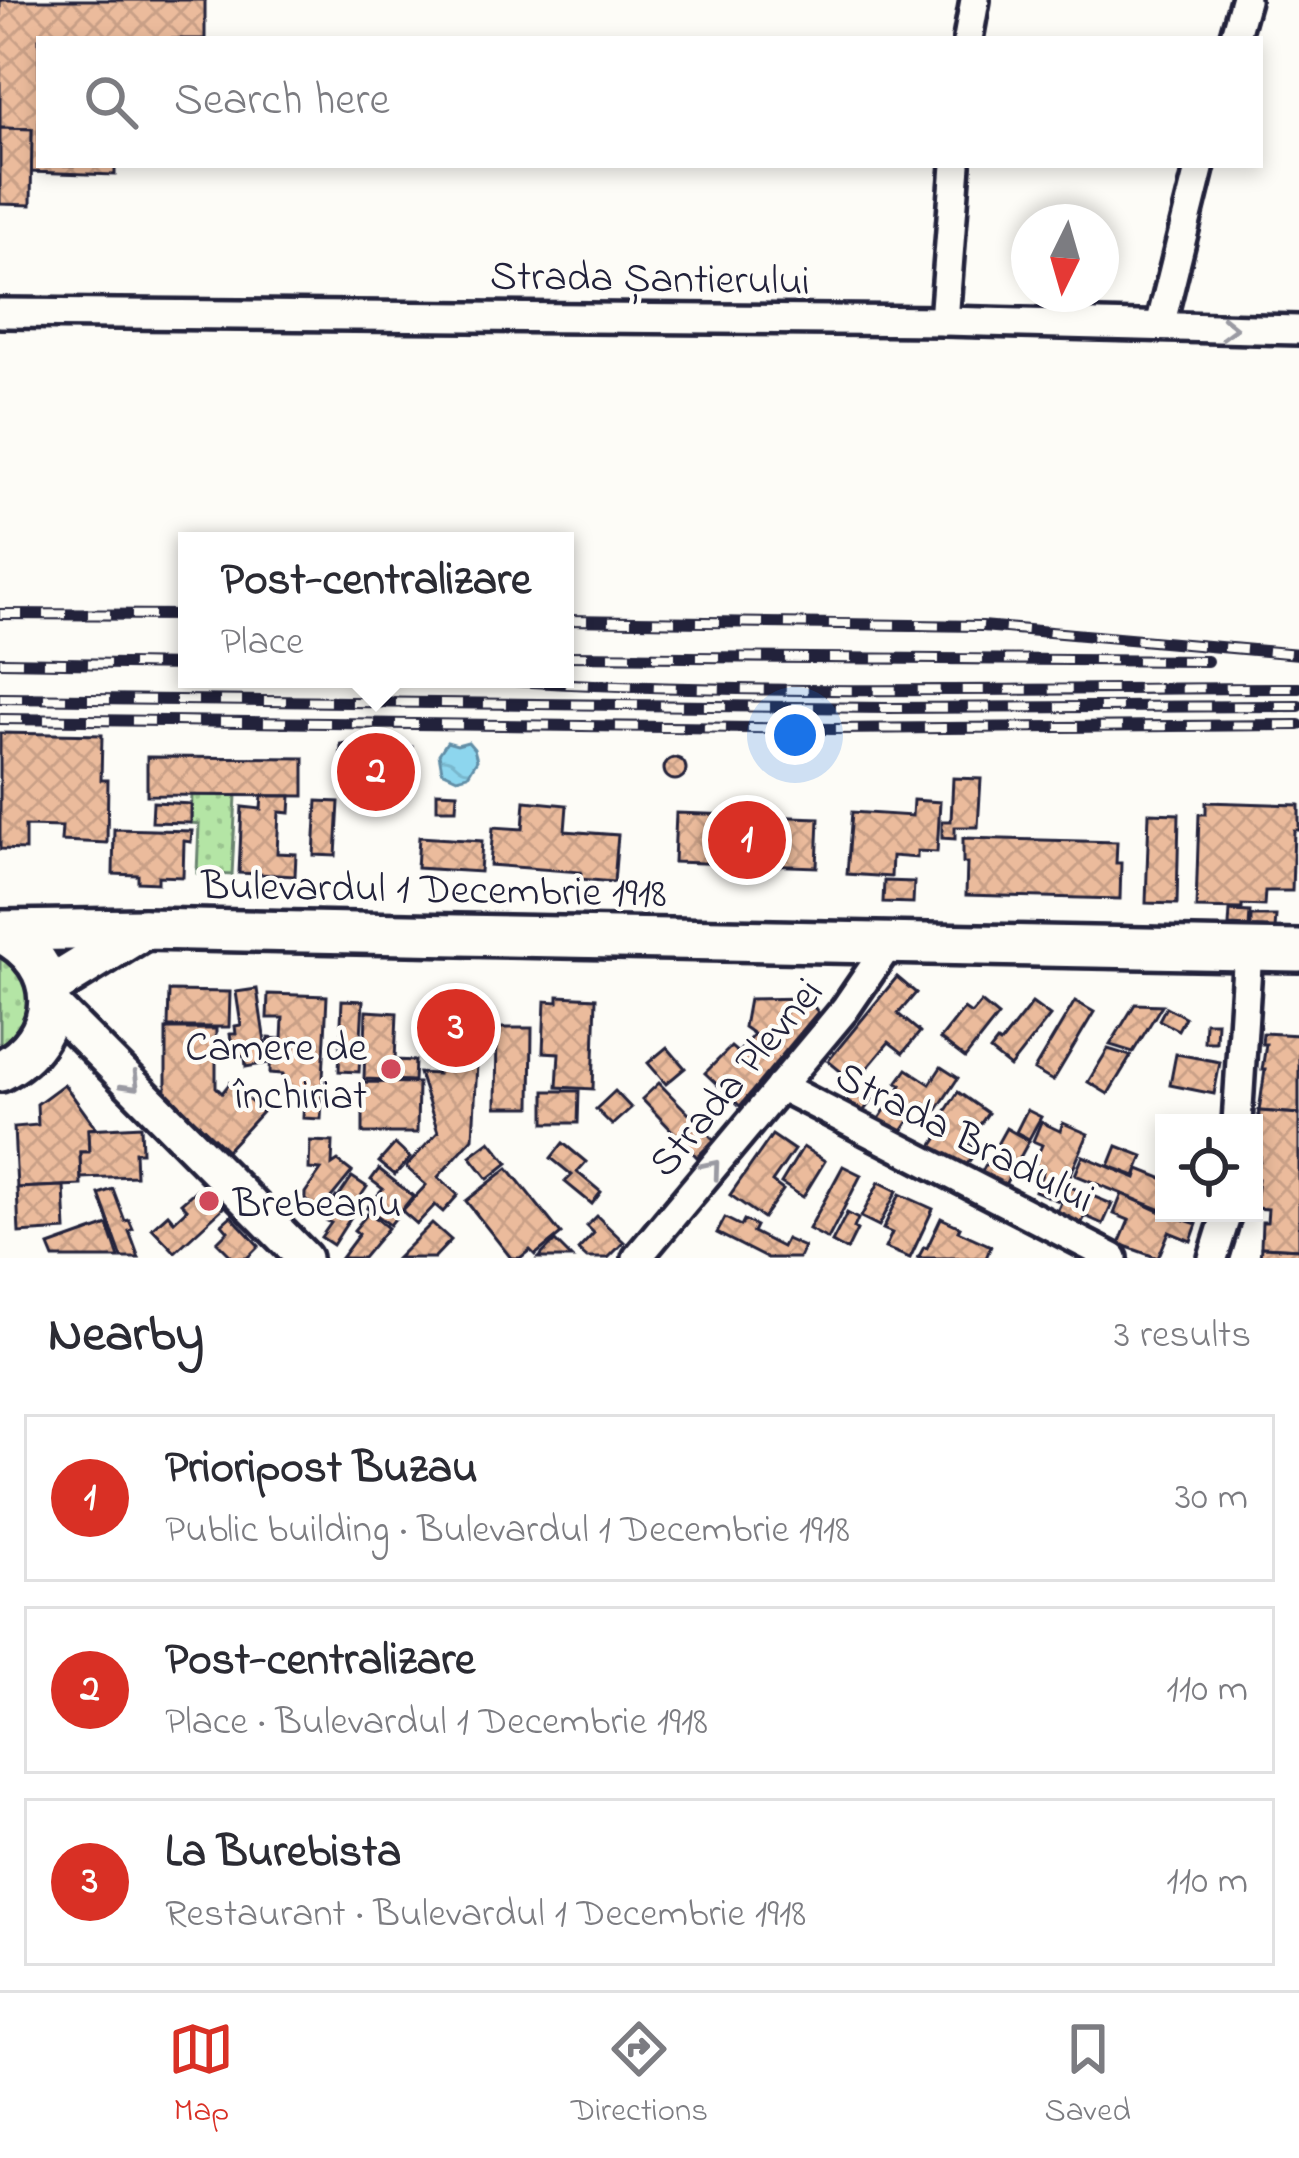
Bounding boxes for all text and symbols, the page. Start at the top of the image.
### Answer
search box [36,36,1263,168]
icon: search [78,69,144,135]
text: Search here [174,69,390,135]
north arrow [1011,204,1119,312]
street label: Strada Șantierului [489,247,810,314]
one-way arrow [1220,314,1239,340]
popup [178,532,574,688]
text: Post-centralizare [221,549,531,615]
text: Place [221,615,304,672]
your location [765,705,825,765]
pin: 2 [337,727,415,817]
pin: 1 [708,795,786,885]
street label: Bulevardul 1 Decembrie 1918 [200,857,667,926]
street label: Strada Plevnei [635,966,839,1192]
pin: 3 [417,983,495,1073]
place label: Camere de închiriat [185,1019,367,1128]
street label: Strada Bradului [824,1047,1104,1231]
marker: Camere de închiriat [378,1056,404,1082]
one-way arrow [118,1069,140,1091]
map controls [1155,1114,1263,1222]
button: locate [1155,1114,1263,1222]
one-way arrow [697,1160,719,1182]
place label: Brebeanu [232,1175,401,1236]
marker: Brebeanu [196,1188,222,1214]
text: Nearby [48,1299,204,1374]
text: 3 results [1114,1308,1251,1365]
text: Prioripost Buzau [165,1437,478,1503]
text: 1 [84,1470,96,1527]
text: 30 m [1175,1470,1248,1527]
text: Public building · Bulevardul 1 Decembrie 1918 [165,1503,850,1560]
text: Post-centralizare [165,1629,475,1695]
text: 2 [80,1662,100,1719]
text: 110 m [1166,1662,1248,1719]
text: Place · Bulevardul 1 Decembrie 1918 [165,1695,708,1752]
text: La Burebista [165,1821,401,1887]
text: 3 [82,1854,98,1911]
text: 110 m [1166,1854,1248,1911]
text: Restaurant · Bulevardul 1 Decembrie 1918 [165,1887,806,1944]
tab: Map [168,2016,234,2136]
tab: Directions [571,2016,708,2136]
tab: Saved [1045,2016,1131,2136]

